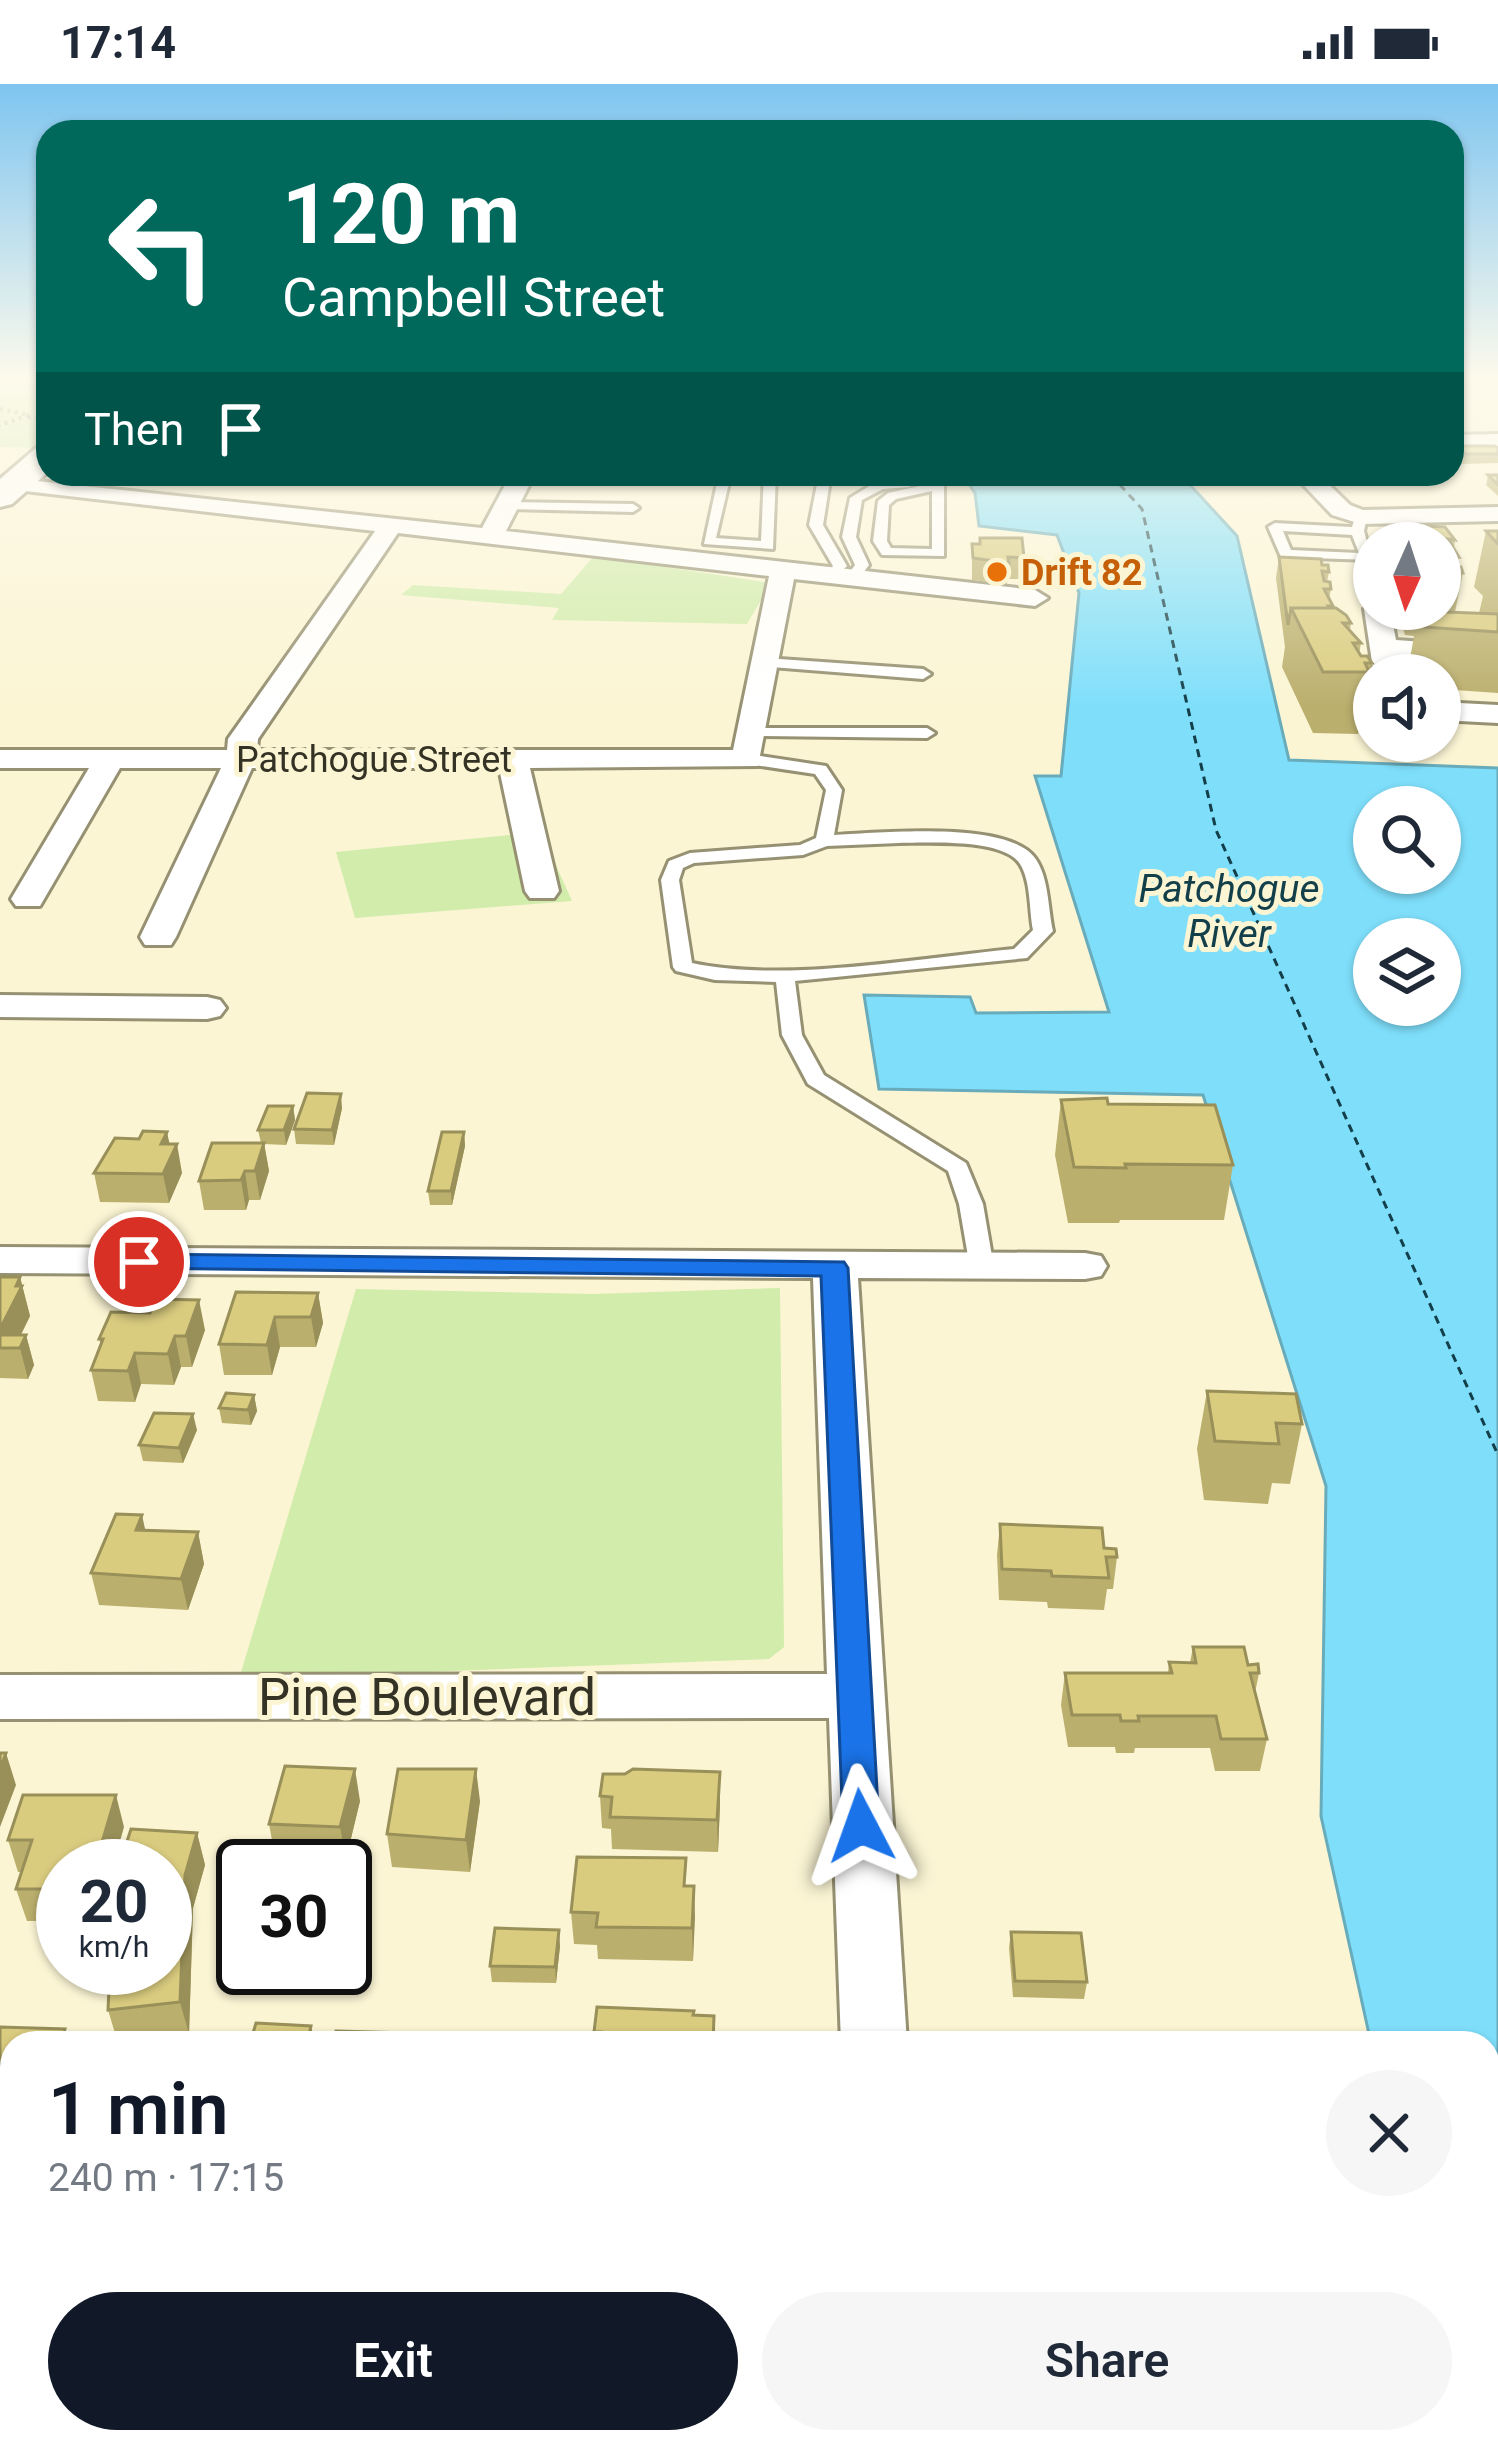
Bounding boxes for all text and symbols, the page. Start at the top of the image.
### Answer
text: 17:14 [60,16,176,69]
text: 120 m [282,165,520,264]
icon: left [84,168,240,324]
text: Campbell Street [282,266,665,329]
icon: arrive [208,396,274,462]
text: Then [84,403,184,456]
north arrow [1353,522,1461,630]
map controls [1353,522,1461,1026]
place label: Drift 82 [1021,552,1142,594]
marker: Drift 82 [984,559,1010,585]
button: sound [1353,654,1461,762]
street label: Patchogue Street [236,739,512,781]
button: search [1353,786,1461,894]
water label: Patchogue River [1139,866,1319,957]
button: layers [1353,918,1461,1026]
pin [88,1211,190,1313]
icon: arrive [106,1229,172,1295]
street label: Pine Boulevard [258,1668,596,1727]
position arrow [798,1763,924,1889]
speed limit sign: 30 [216,1839,372,1995]
text: 20 [80,1866,148,1937]
text: km/h [79,1929,149,1964]
text: 1 min [48,2067,229,2152]
button: close [1326,2070,1452,2196]
text: 240 m · 17:15 [48,2155,284,2201]
button: Exit [48,2292,738,2430]
button: Share [762,2292,1452,2430]

